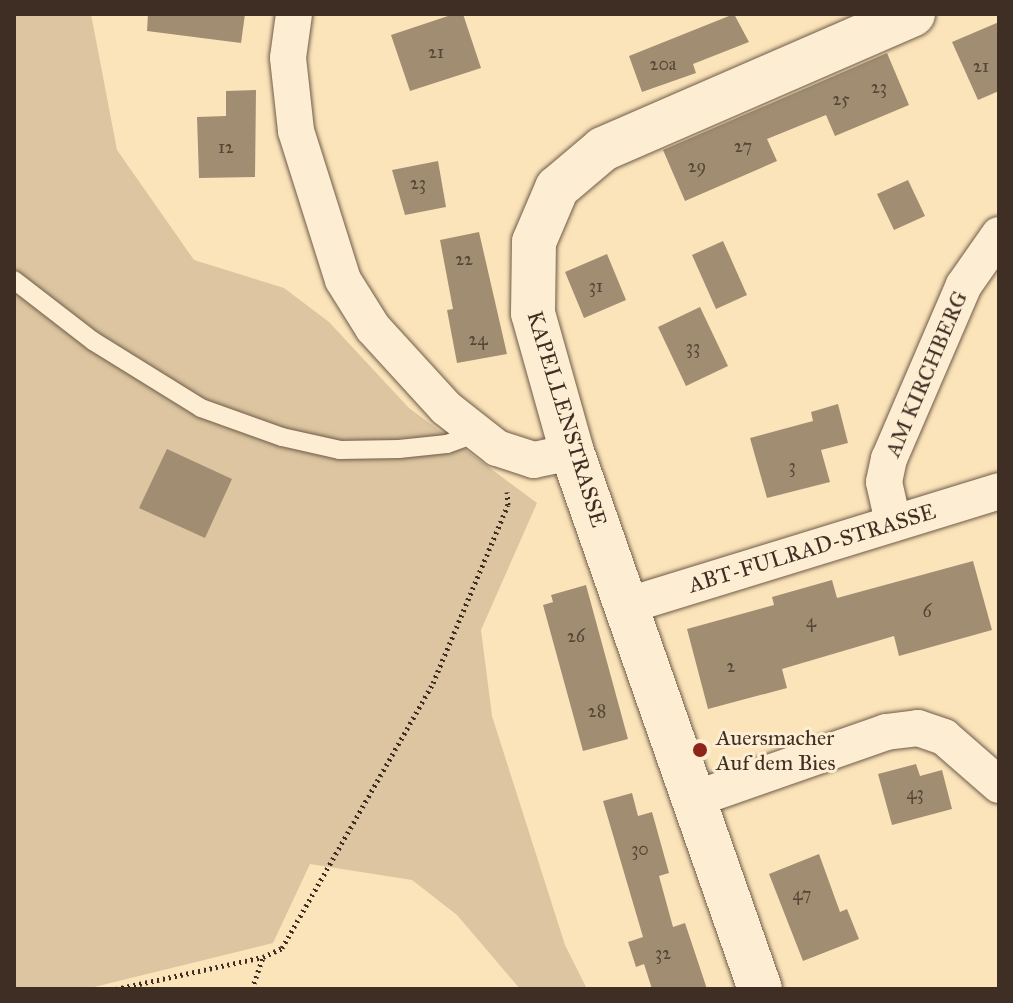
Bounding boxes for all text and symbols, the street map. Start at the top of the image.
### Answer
house number: 21 [428,41,444,63]
house number: 20a [650,53,676,75]
house number: 21 [973,55,989,77]
house number: 23 [871,76,887,98]
house number: 25 [832,88,850,110]
house number: 27 [734,135,752,157]
house number: 12 [218,136,234,158]
house number: 29 [688,155,706,177]
house number: 23 [410,172,426,194]
house number: 22 [455,248,473,270]
house number: 31 [589,275,603,297]
street label: AM KIRCHBERG [879,287,973,461]
street label: KAPELLENSTRASSE [522,308,612,530]
house number: 24 [469,328,487,350]
house number: 33 [686,336,700,358]
house number: 3 [788,455,796,477]
street label: ABT-FULRAD-STRASSE [685,498,939,598]
house number: 6 [922,600,932,622]
house number: 4 [806,610,816,632]
house number: 26 [567,625,585,647]
house number: 2 [727,655,735,677]
house number: 28 [588,700,606,722]
place label: Auersmacher Auf dem Bies [716,724,835,776]
marker: Auersmacher Auf dem Bies [691,741,709,759]
house number: 43 [906,782,924,804]
house number: 30 [631,838,649,860]
house number: 47 [793,883,811,905]
house number: 32 [655,942,671,964]

